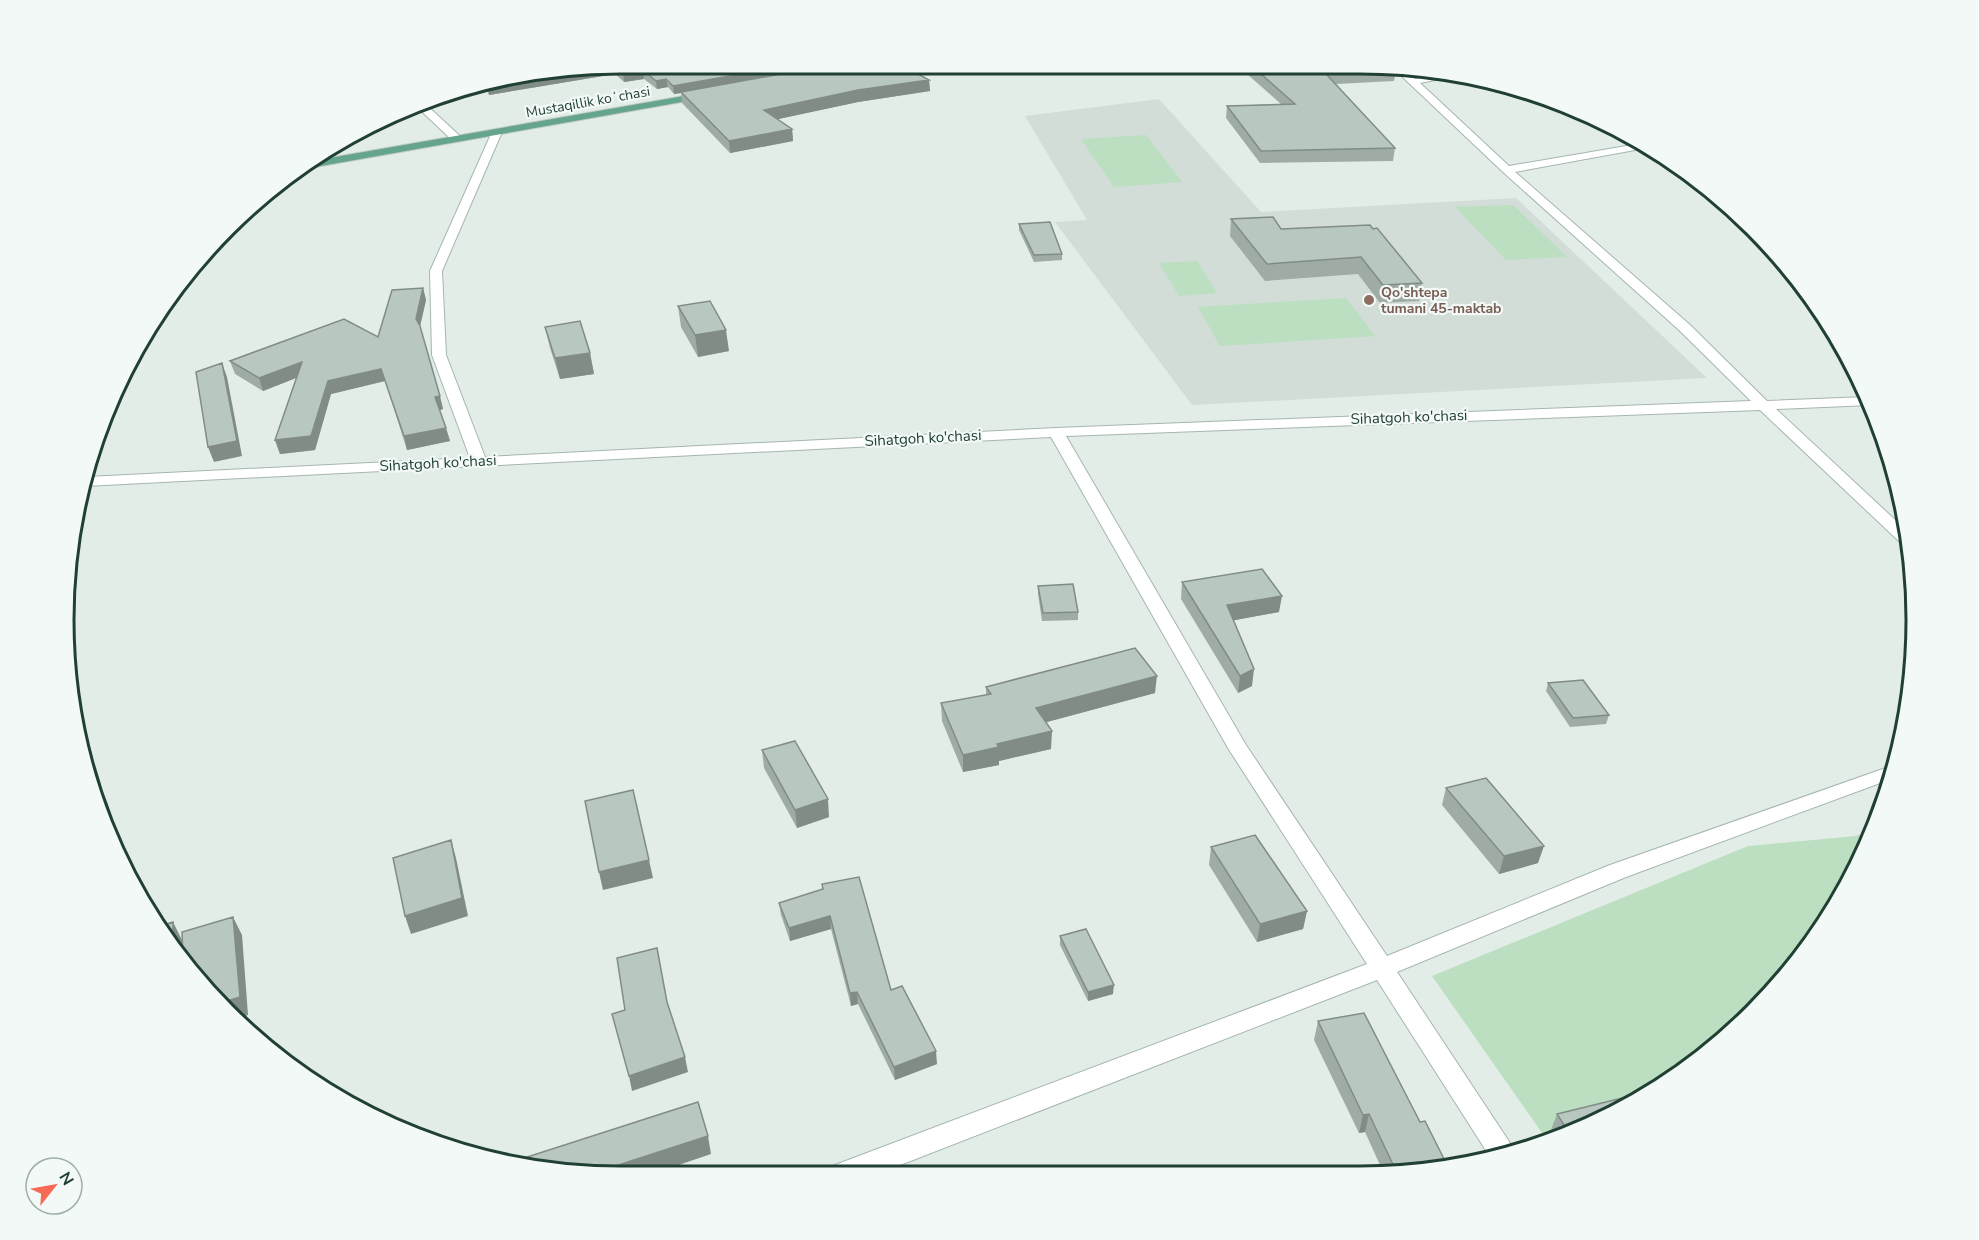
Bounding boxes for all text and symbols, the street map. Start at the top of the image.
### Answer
street label: Mustaqillik koʻchasi [524,82,652,122]
place label: Qo'shtepa tumani 45-maktab [1381,283,1502,318]
marker: Qo'shtepa tumani 45-maktab [1362,293,1376,307]
street label: Sihatgoh ko'chasi [1350,405,1468,429]
street label: Sihatgoh ko'chasi [864,425,982,451]
street label: Sihatgoh ko'chasi [379,450,497,476]
north arrow [24,1156,84,1216]
text: N [53,1168,79,1190]

